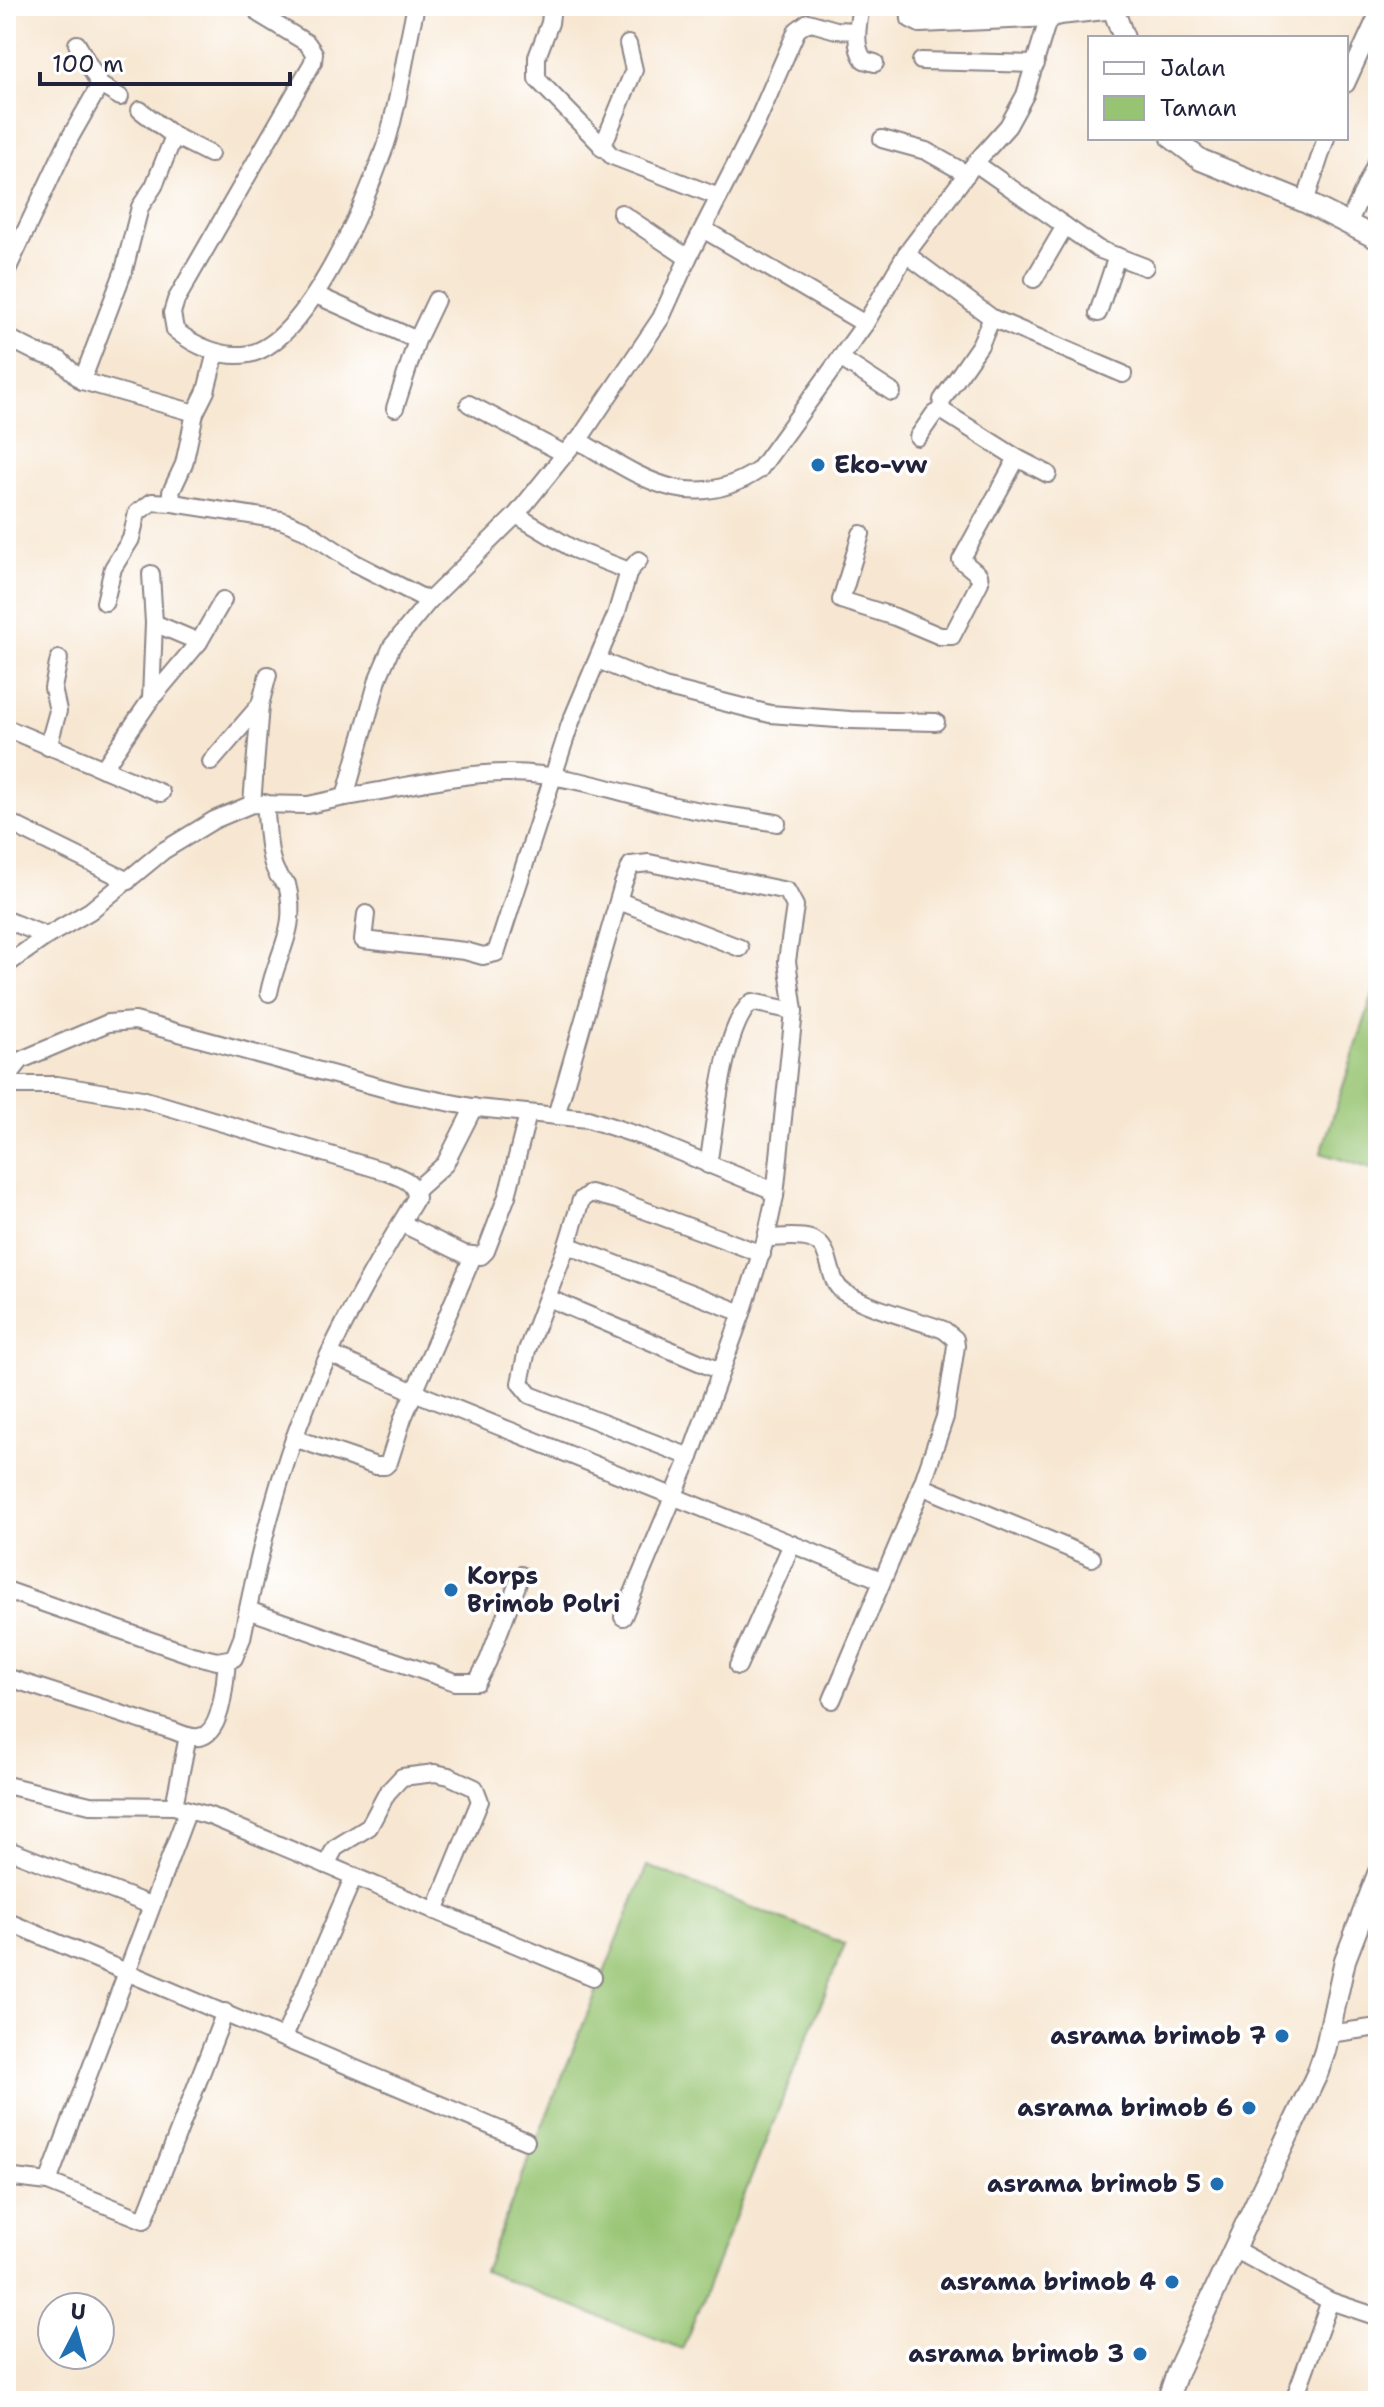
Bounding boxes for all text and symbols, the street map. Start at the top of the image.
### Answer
scale bar [40,36,290,86]
legend [1088,36,1348,140]
text: 100 m [52,48,124,80]
text: Jalan [1160,52,1226,84]
text: Taman [1160,92,1237,124]
place label: Eko-vw [834,449,928,481]
marker: Eko-vw [809,456,827,474]
place label: Korps Brimob Polri [467,1560,620,1620]
marker: Korps Brimob Polri [442,1581,460,1599]
place label: asrama brimob 7 [1050,2020,1266,2052]
marker: asrama brimob 7 [1273,2027,1291,2045]
place label: asrama brimob 6 [1017,2092,1233,2124]
marker: asrama brimob 6 [1240,2099,1258,2117]
place label: asrama brimob 5 [987,2168,1201,2200]
marker: asrama brimob 5 [1208,2175,1226,2193]
place label: asrama brimob 4 [940,2266,1156,2298]
marker: asrama brimob 4 [1163,2273,1181,2291]
north arrow [36,2291,116,2371]
text: U [69,2296,87,2327]
place label: asrama brimob 3 [908,2338,1124,2370]
marker: asrama brimob 3 [1131,2345,1149,2363]

